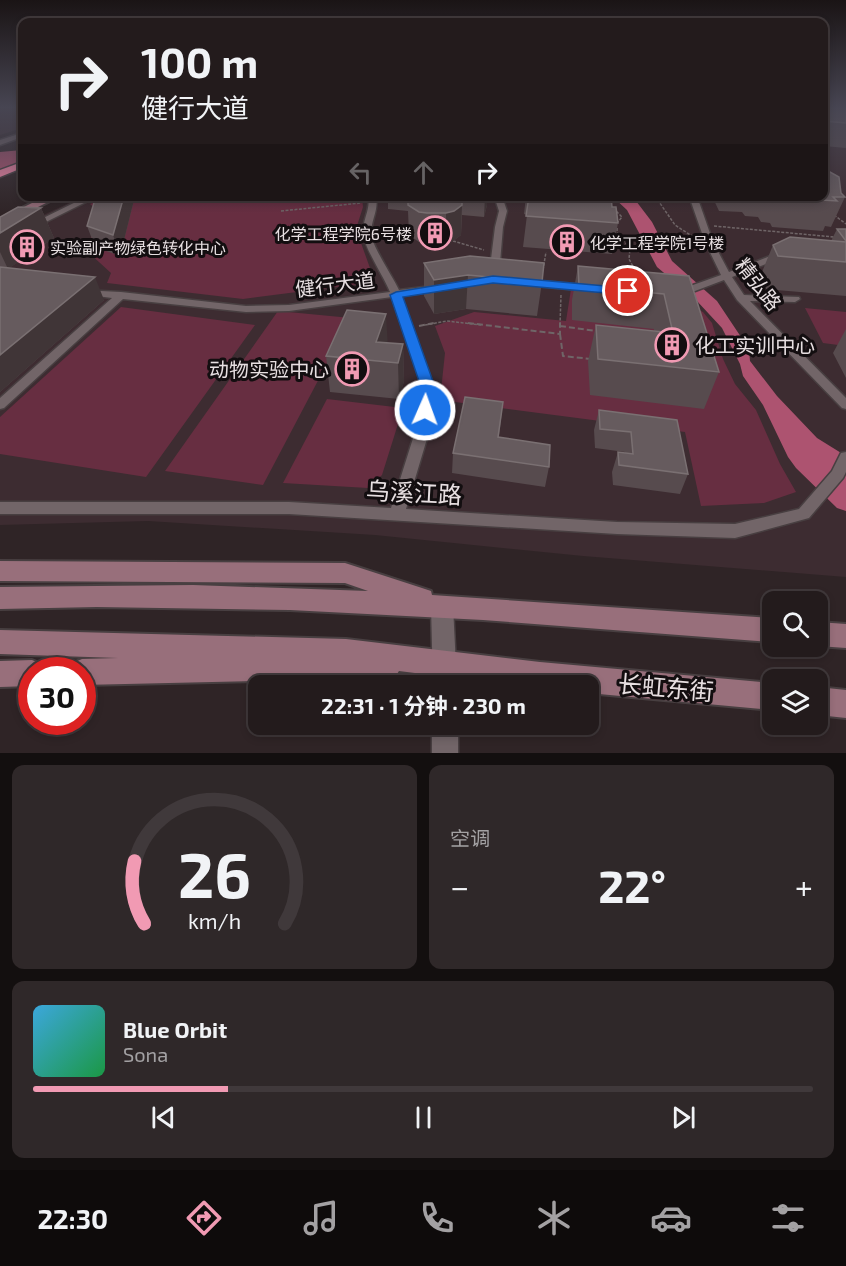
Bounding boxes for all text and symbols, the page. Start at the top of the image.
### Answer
text: 100 m [141,36,258,86]
icon: right [42,42,120,120]
text: 健行大道 [141,91,249,123]
icon: left [344,156,377,189]
icon: ahead [407,156,440,189]
icon: right [470,156,503,189]
building icon: 化学工程学院6号楼 [417,215,453,251]
place label: 化学工程学院6号楼 [275,224,412,243]
building icon: 化学工程学院1号楼 [549,224,585,260]
building icon: 实验副产物绿色转化中心 [9,229,45,265]
place label: 化学工程学院1号楼 [590,233,724,252]
place label: 实验副产物绿色转化中心 [50,238,226,257]
street label: 精弘路 [731,253,787,315]
pin [602,265,653,316]
street label: 健行大道 [294,267,376,301]
icon: arrive [611,274,644,307]
building icon: 化工实训中心 [654,327,690,363]
place label: 化工实训中心 [695,333,815,357]
building icon: 动物实验中心 [334,351,370,387]
place label: 动物实验中心 [209,357,329,381]
position arrow [393,378,457,442]
street label: 乌溪江路 [365,475,463,509]
map controls [762,591,828,735]
button: search [762,591,828,657]
speed limit sign: 30 [18,657,96,735]
street label: 长虹东街 [617,668,715,706]
button: layers [762,669,828,735]
text: 22:31 · 1 分钟 · 230 m [321,692,526,718]
text: 空调 [450,826,490,850]
text: 26 [178,836,251,911]
text: 22° [598,858,666,912]
text: − [450,866,469,906]
text: + [795,866,813,906]
text: km/h [188,908,241,933]
text: Blue Orbit [123,1016,227,1042]
text: Sona [123,1042,168,1066]
icon: previous [147,1101,180,1134]
icon: pause [407,1101,440,1134]
icon: next [667,1101,700,1134]
icon: directions [183,1197,225,1239]
icon: music [300,1197,342,1239]
icon: phone [416,1197,458,1239]
icon: climate [533,1197,575,1239]
icon: car [650,1197,692,1239]
icon: filters [767,1197,809,1239]
text: 22:30 [37,1202,108,1234]

